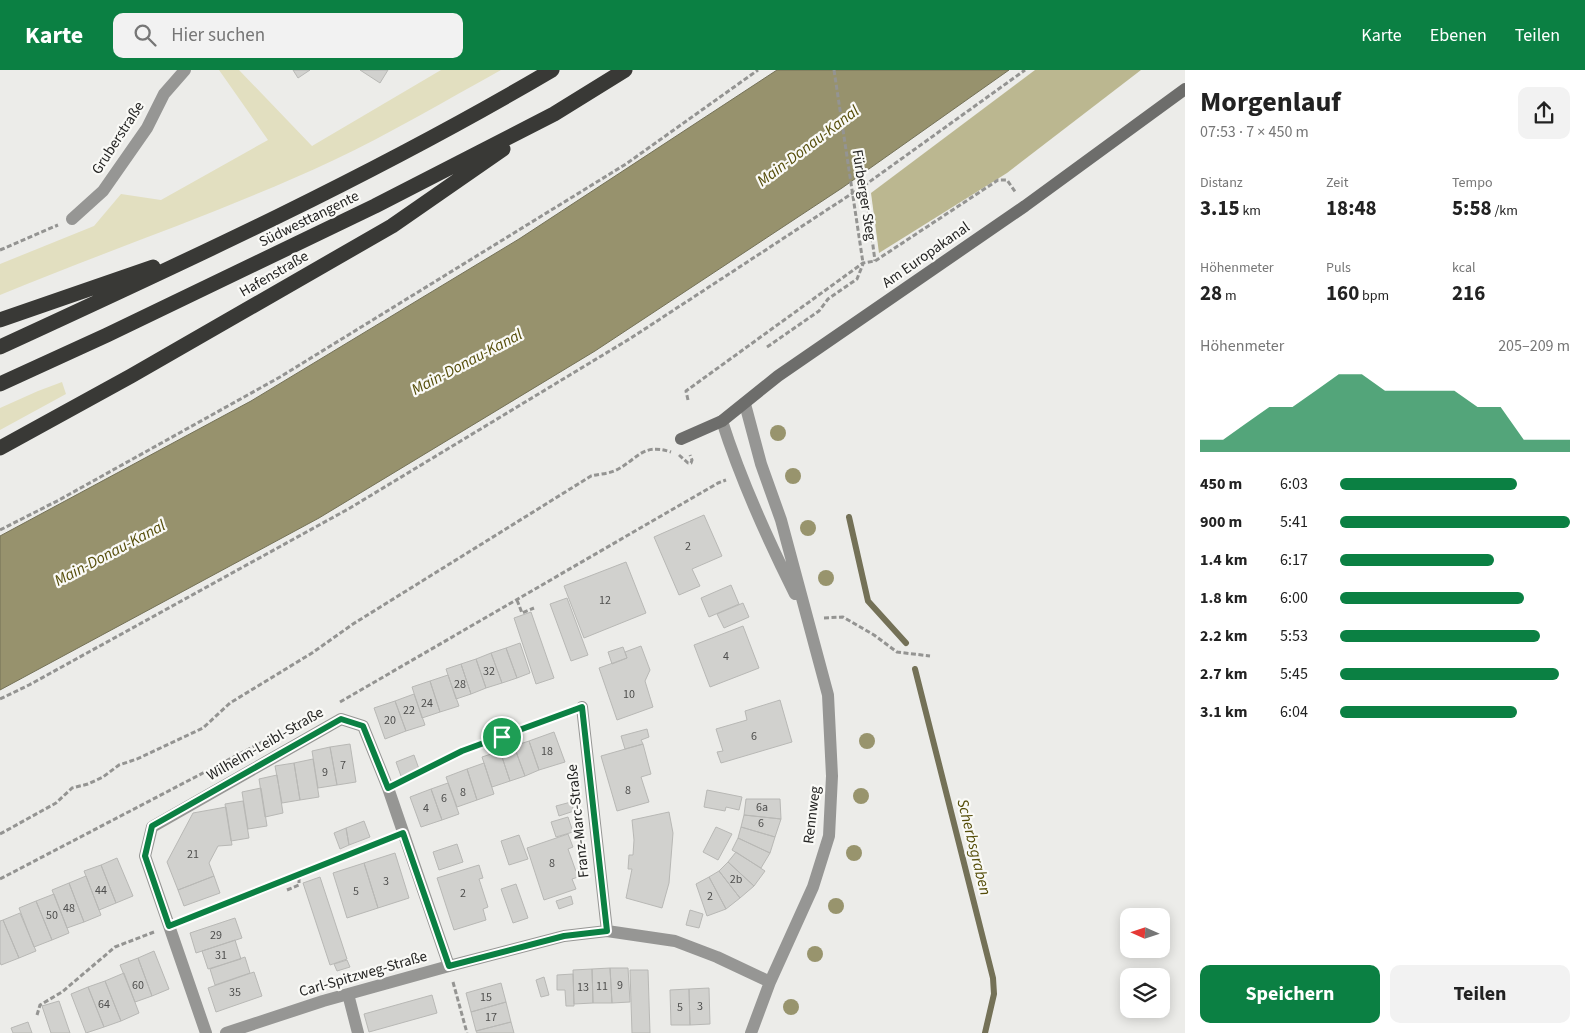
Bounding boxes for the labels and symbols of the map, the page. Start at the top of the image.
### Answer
street label: Gruberstraße [87,97,149,179]
water label: Main-Donau-Kanal [752,100,864,192]
street label: Fürberger Steg [846,148,882,242]
street label: Südwesttangente [255,186,363,252]
street label: Am Europakanal [878,217,974,293]
street label: Hafenstraße [236,246,312,302]
water label: Main-Donau-Kanal [408,323,526,401]
water label: Main-Donau-Kanal [51,514,169,592]
house number: 2 [685,538,691,555]
house number: 12 [599,592,611,609]
house number: 4 [723,648,729,665]
house number: 32 [483,663,495,680]
house number: 28 [454,676,466,693]
house number: 10 [623,686,635,703]
house number: 24 [421,695,433,712]
street label: Wilhelm-Leibl-Straße [203,702,327,786]
house number: 22 [403,702,415,719]
house number: 20 [384,712,396,729]
pin [481,716,523,758]
house number: 6 [751,728,757,745]
house number: 18 [541,743,553,760]
house number: 7 [340,757,346,774]
street label: Franz-Marc-Straße [562,763,594,879]
house number: 9 [322,764,328,781]
house number: 8 [625,782,631,799]
house number: 8 [460,784,466,801]
street label: Rennweg [798,785,826,845]
house number: 6 [441,790,447,807]
water label: Scherbsgraben [951,796,997,898]
house number: 6a [756,799,768,816]
house number: 4 [423,800,429,817]
house number: 6 [758,815,764,832]
house number: 21 [187,846,199,863]
house number: 8 [549,855,555,872]
house number: 2b [730,871,743,888]
house number: 3 [383,873,389,890]
house number: 44 [95,882,107,899]
house number: 5 [353,883,359,900]
house number: 2 [460,885,466,902]
house number: 2 [707,888,713,905]
house number: 48 [63,900,75,917]
house number: 50 [46,907,58,924]
north arrow [1120,908,1170,958]
house number: 29 [210,927,222,944]
street label: Carl-Spitzweg-Straße [297,946,429,1002]
house number: 31 [215,947,227,964]
house number: 60 [132,977,144,994]
house number: 9 [617,977,623,994]
house number: 11 [596,978,608,995]
house number: 13 [577,979,589,996]
house number: 35 [229,984,241,1001]
house number: 15 [480,989,492,1006]
house number: 64 [98,996,110,1013]
house number: 3 [697,998,703,1015]
house number: 5 [677,999,683,1016]
house number: 17 [485,1009,497,1026]

